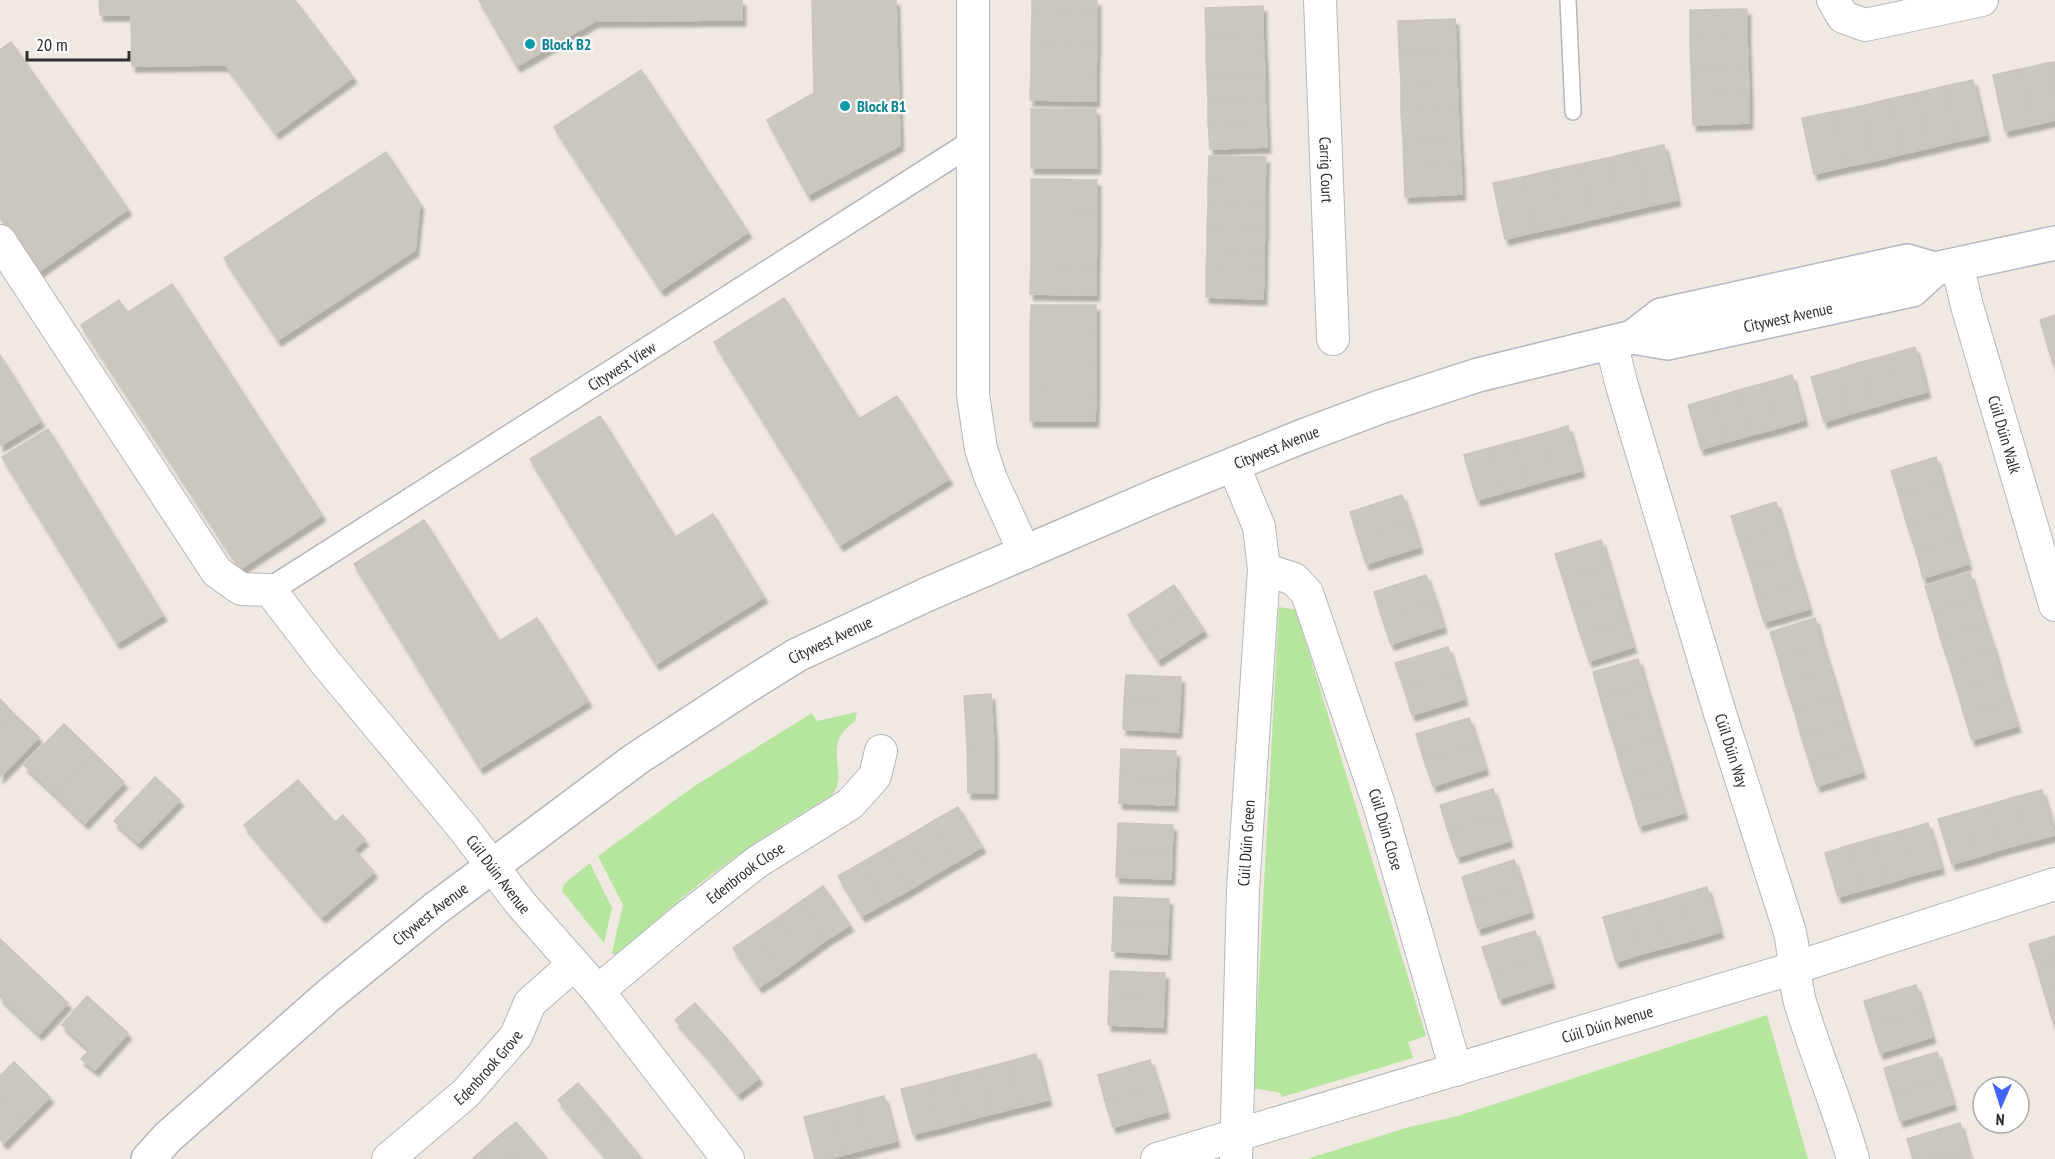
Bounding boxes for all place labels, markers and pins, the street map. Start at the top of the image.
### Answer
place label: Block B2 [542,34,591,54]
marker: Block B2 [523,37,537,51]
place label: Block B1 [857,96,906,116]
marker: Block B1 [838,99,852,113]

